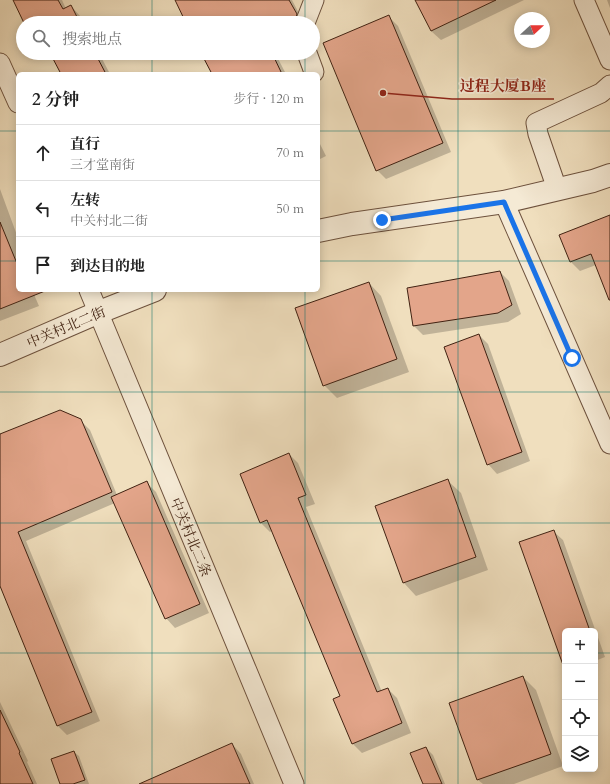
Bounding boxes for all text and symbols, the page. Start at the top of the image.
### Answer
north arrow [514,12,550,48]
search box [16,16,320,60]
icon: search [30,27,52,49]
text: 搜索地点 [62,29,122,49]
callout: 过程大厦B座 [452,72,554,99]
text: 过程大厦B座 [460,76,546,96]
text: 2 分钟 [32,88,79,111]
text: 步行 · 120 m [233,90,304,108]
text: 直行 [70,134,100,154]
icon: ahead [32,142,54,164]
text: 70 m [276,144,304,162]
text: 三才堂南街 [70,156,135,174]
text: 左转 [70,190,100,210]
icon: left [32,198,54,220]
text: 50 m [276,200,304,218]
route end [373,211,391,229]
text: 中关村北二街 [70,212,148,230]
icon: arrive [32,254,54,276]
text: 到达目的地 [70,256,145,276]
street label: 中关村北二街 [24,302,109,353]
route start [563,349,581,367]
street label: 中关村北二条 [165,495,216,580]
map controls [562,628,598,772]
button: + [562,628,598,664]
button: − [562,664,598,700]
button: locate [562,700,598,736]
button: layers [562,736,598,772]

